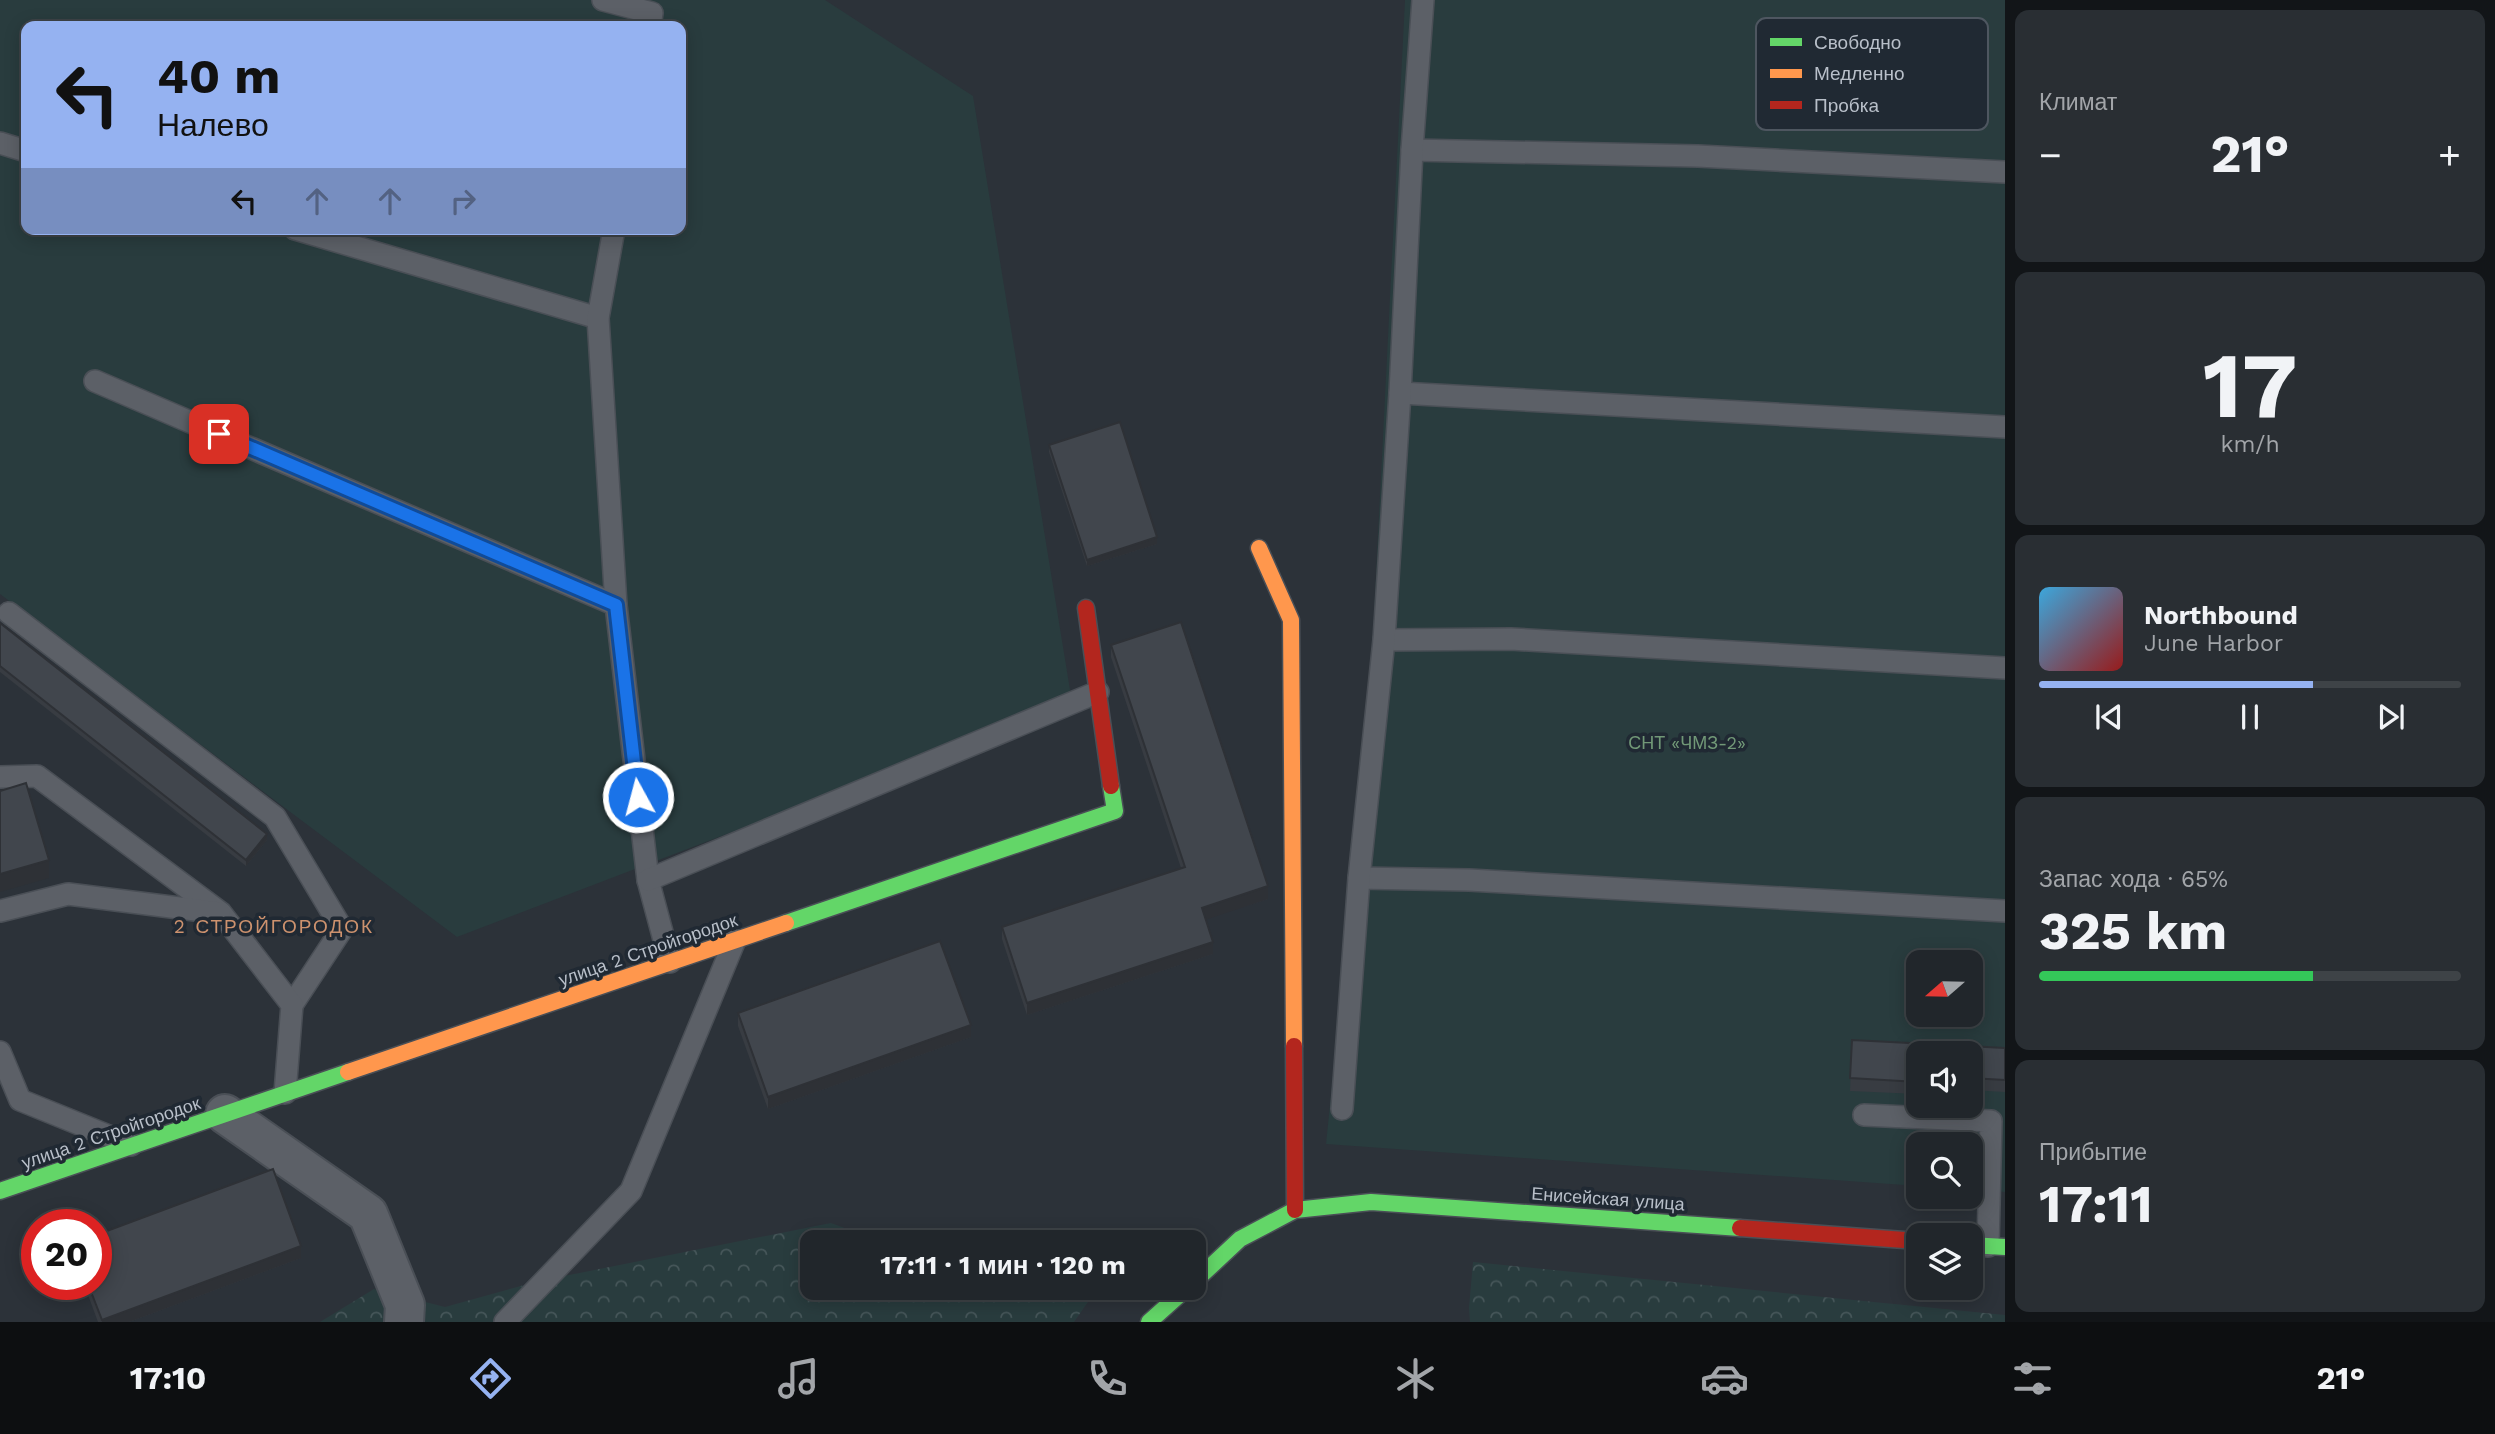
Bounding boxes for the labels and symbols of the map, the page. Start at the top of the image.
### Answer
legend [1756,18,1988,130]
text: Свободно [1814,31,1901,54]
text: Медленно [1814,62,1904,85]
text: Пробка [1814,94,1879,117]
pin [189,404,249,464]
park label: СНТ «ЧМЗ-2» [1628,732,1746,753]
position arrow [601,760,675,834]
street label: улица 2 Стройгородок [556,909,740,990]
district label: 2 СТРОЙГОРОДОК [174,915,374,938]
north arrow [1906,950,1983,1027]
street label: улица 2 Стройгородок [19,1092,203,1173]
street label: Енисейская улица [1531,1183,1686,1214]
speed limit sign: 20 [21,1209,112,1300]

